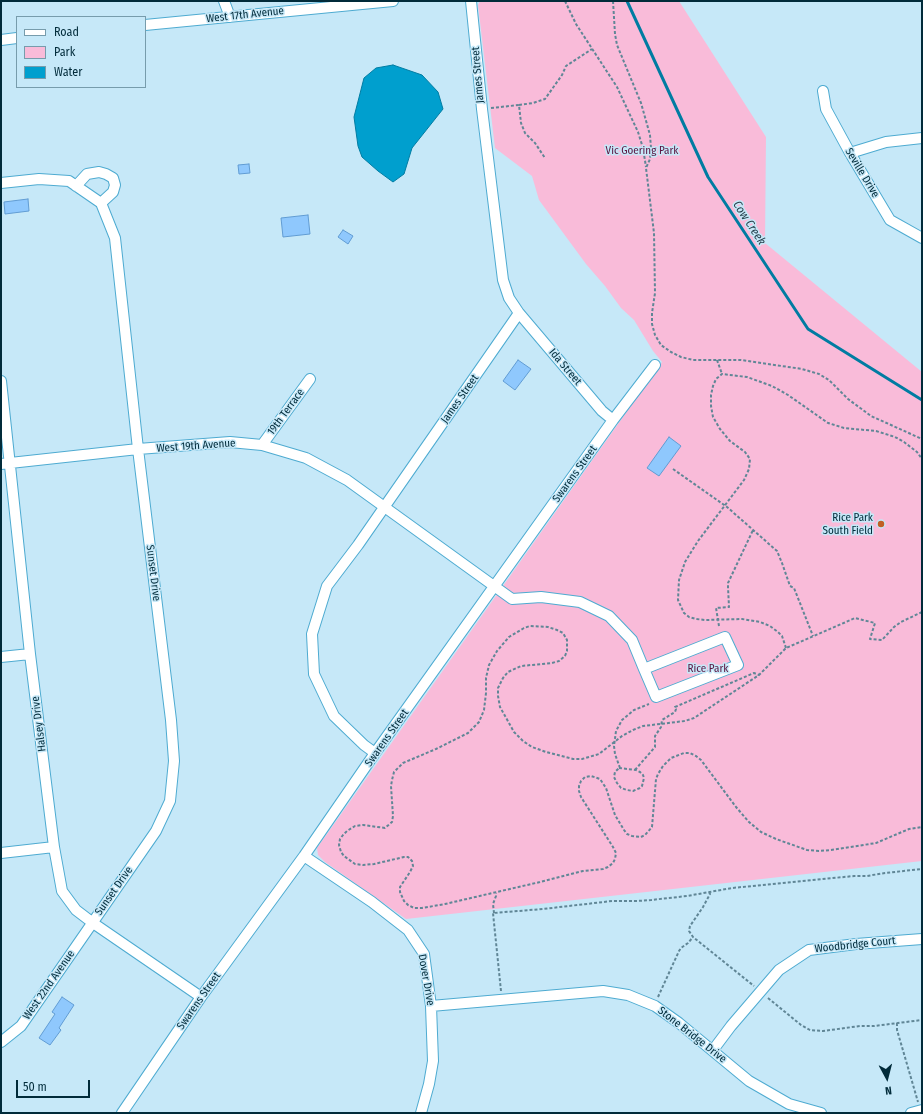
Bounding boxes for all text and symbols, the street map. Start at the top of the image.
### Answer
street label: West 17th Avenue [205,4,285,26]
legend [16,16,146,88]
text: Road [54,25,79,39]
text: Park [54,45,75,59]
street label: James Street [469,46,487,104]
text: Water [54,65,82,79]
park label: Vic Goering Park [606,144,678,158]
street label: Seville Drive [842,146,882,200]
water label: Cow Creek [729,198,769,248]
street label: Ida Street [546,346,584,388]
street label: James Street [438,372,482,426]
street label: 19th Terrace [265,386,307,438]
street label: West 19th Avenue [156,437,236,455]
street label: Swarens Street [550,443,600,505]
place label: Rice Park South Field [823,511,873,537]
marker: Rice Park South Field [876,519,886,529]
street label: Sunset Drive [143,544,163,602]
park label: Rice Park [688,662,728,676]
street label: Halsey Drive [29,696,49,752]
street label: Swarens Street [362,707,412,769]
street label: Sunset Drive [92,864,136,918]
street label: Woodbridge Court [814,934,896,956]
street label: West 22nd Avenue [20,948,78,1022]
street label: Dover Drive [415,953,437,1007]
street label: Swarens Street [174,970,224,1032]
street label: Stone Bridge Drive [655,1004,729,1066]
north arrow [867,1058,907,1098]
scale bar [18,1072,92,1098]
text: 50 m [23,1080,47,1094]
text: N [884,1084,893,1097]

